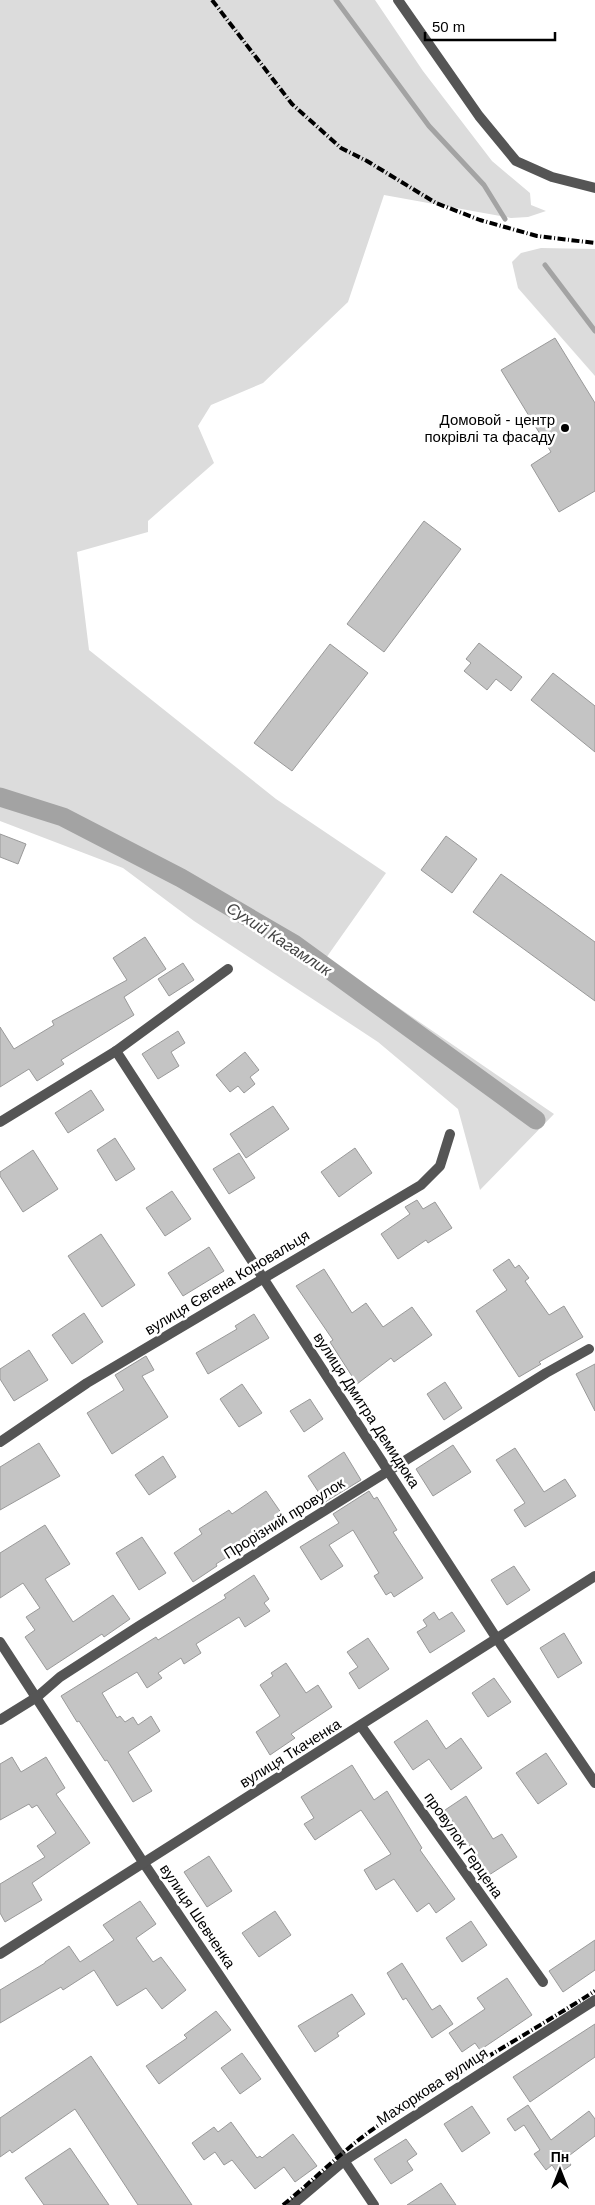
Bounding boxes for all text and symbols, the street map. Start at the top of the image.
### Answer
scale bar [425,10,555,42]
text: 50 m [432,18,465,35]
place label: Домовой - центр покрівлі та фасаду [424,411,555,445]
marker: Домовой - центр покрівлі та фасаду [559,422,571,434]
water label: Сухий Кагамлик [224,899,336,980]
street label: вулиця Євгена Коновальця [142,1226,312,1338]
street label: вулиця Дмитра Демидюка [310,1329,424,1491]
street label: Прорізний провулок [221,1474,348,1562]
street label: вулиця Ткаченка [236,1715,344,1791]
street label: провулок Герцена [421,1789,507,1902]
street label: вулиця Шевченка [157,1861,239,1972]
street label: Махоркова вулиця [373,2044,491,2128]
north arrow [535,2145,585,2195]
text: Пн [551,2149,569,2165]

